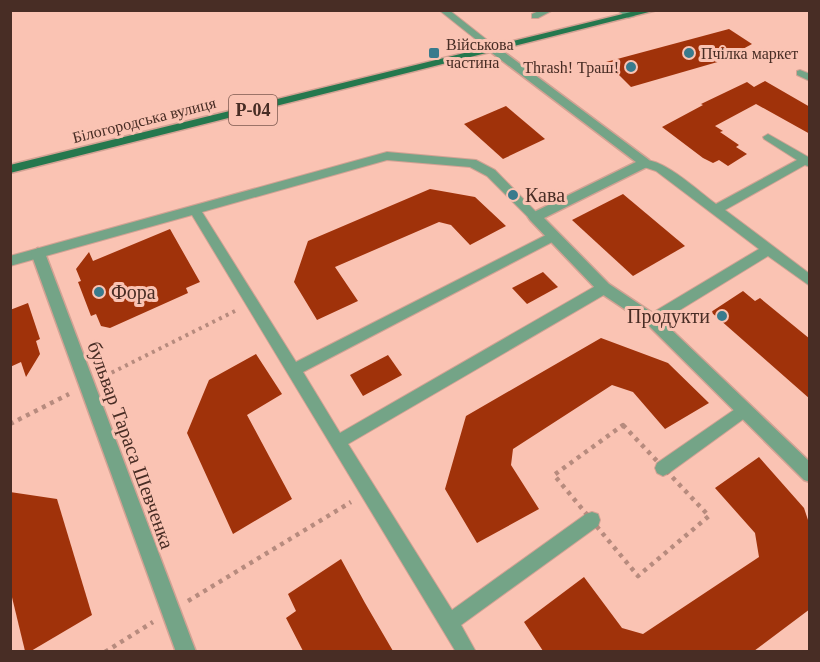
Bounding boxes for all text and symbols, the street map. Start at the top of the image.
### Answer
place label: Військова частина [446,36,513,71]
place label: Пчілка маркет [701,45,798,63]
marker: Військова частина [427,46,441,60]
marker: Пчілка маркет [682,46,696,60]
place label: Thrash! Траш! [523,59,619,77]
marker: Thrash! Траш! [624,60,638,74]
street label: Білогородська вулиця [70,94,218,147]
road number: Р-04 [229,95,277,125]
place label: Кава [525,184,565,206]
marker: Кава [506,188,520,202]
place label: Фора [111,281,156,304]
marker: Фора [92,285,106,299]
place label: Продукти [627,305,710,328]
marker: Продукти [715,309,729,323]
street label: бульвар Тараса Шевченка [82,338,179,552]

